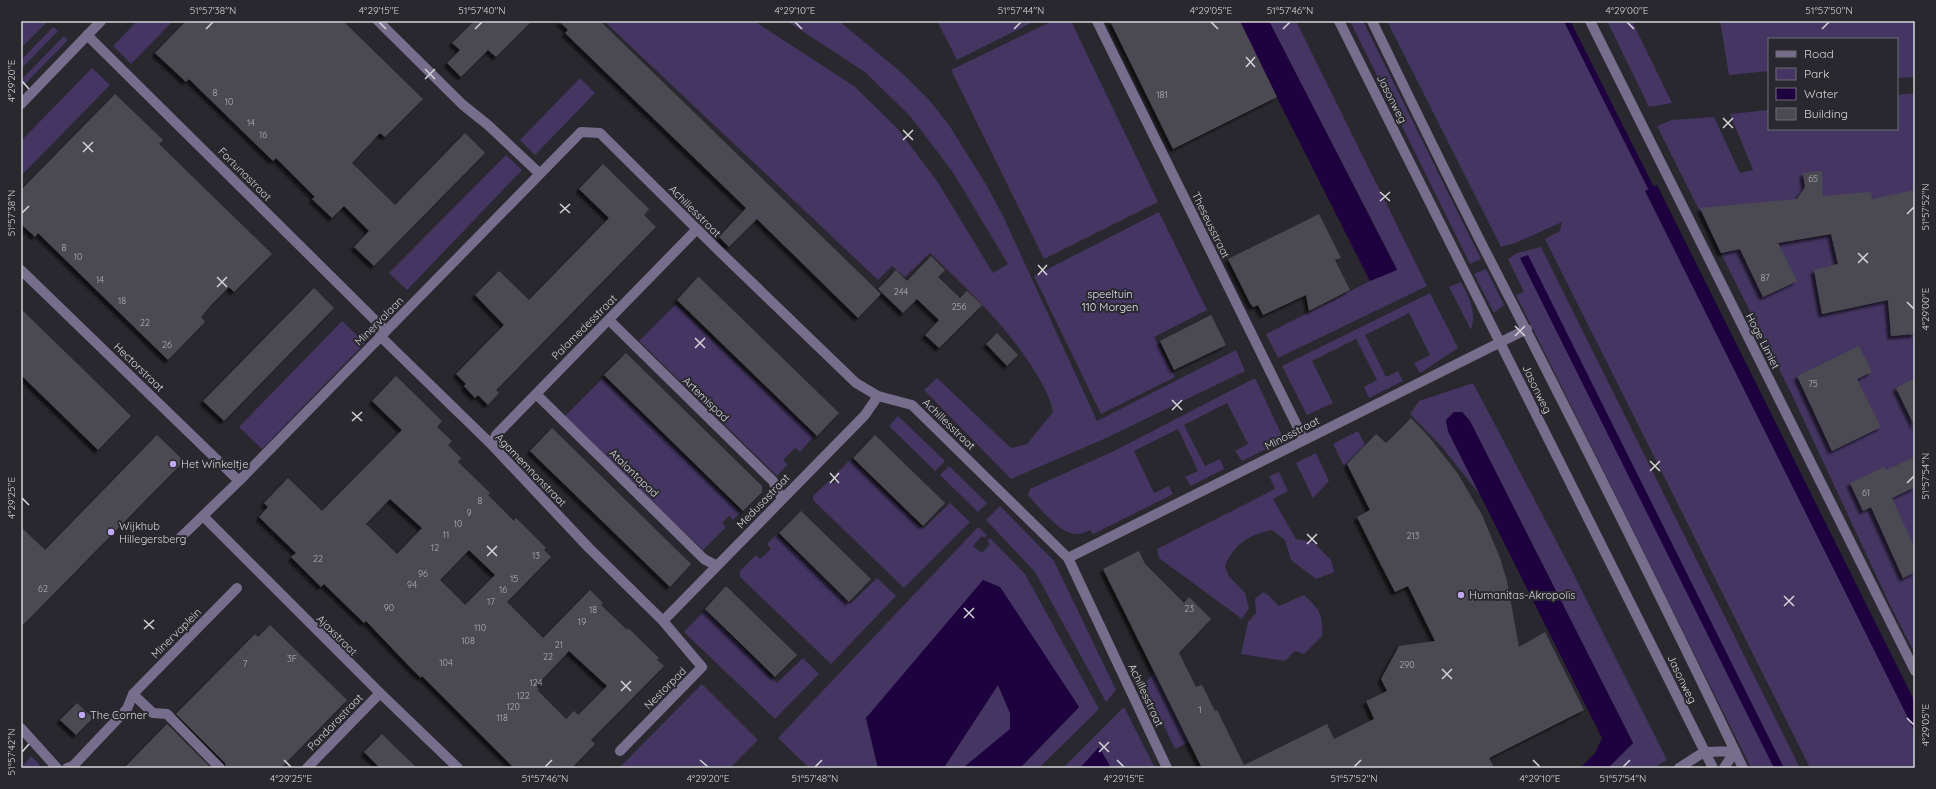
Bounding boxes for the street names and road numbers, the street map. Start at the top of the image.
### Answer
street label: Jasonweg [1374,72,1410,126]
street label: Fortunastraat [215,144,275,204]
street label: Achillesstraat [666,182,724,240]
street label: Theseusstraat [1189,190,1233,261]
street label: Palamedesstraat [548,291,620,363]
street label: Minervalaan [352,294,406,348]
street label: Hoge Limiet [1743,311,1783,372]
street label: Hectorstraat [111,340,167,395]
street label: Jasonweg [1519,362,1555,416]
street label: Artemispad [680,374,732,424]
street label: Achillesstraat [920,395,978,453]
street label: Minosstraat [1262,413,1322,453]
street label: Agamemnonstraat [492,430,570,510]
street label: Atalantapad [606,446,662,500]
street label: Medusastraat [733,471,793,531]
street label: Minervaplein [148,605,204,661]
street label: Ajaxstraat [314,612,361,659]
street label: Jasonweg [1664,652,1700,706]
street label: Achillesstraat [1125,661,1167,729]
street label: Nestorpad [641,664,689,712]
street label: Pandorastraat [304,690,366,753]

